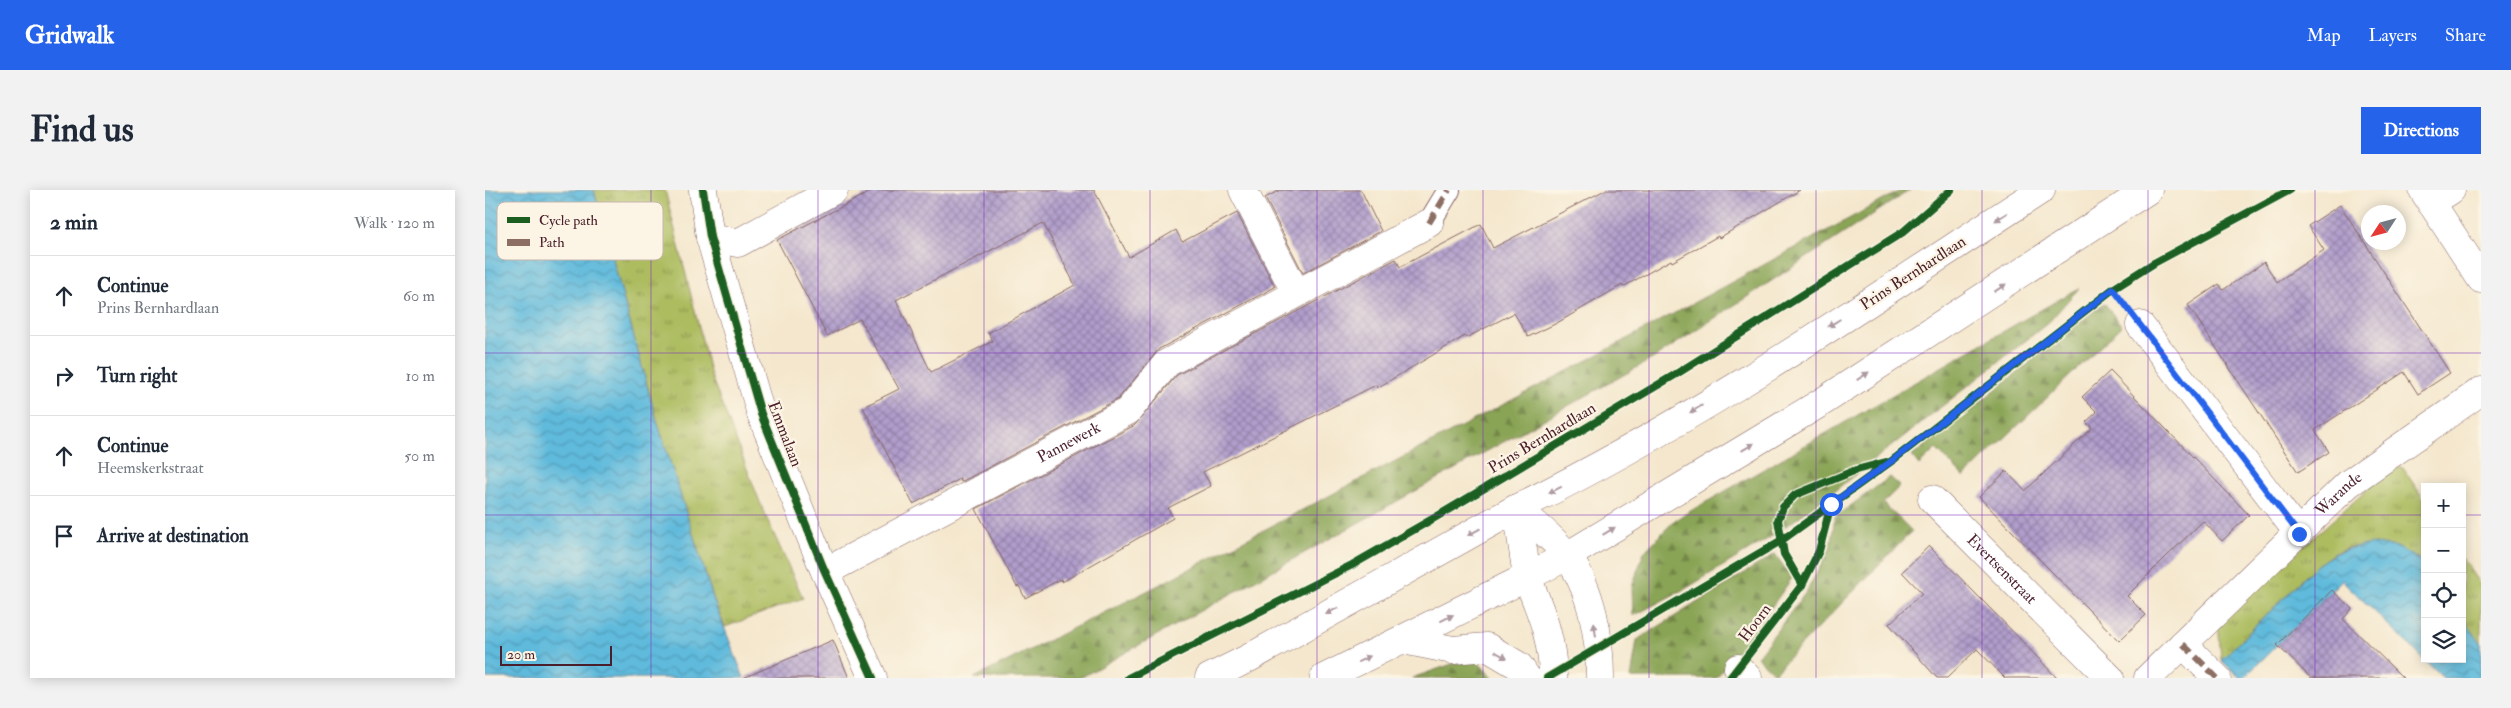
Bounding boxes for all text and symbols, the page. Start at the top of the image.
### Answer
text: Gridwalk [25,20,114,51]
text: Map [2307,24,2341,47]
text: Layers [2369,24,2417,47]
text: Share [2445,24,2486,47]
button: Directions [2361,107,2481,154]
text: Find us [30,108,134,152]
legend [497,202,663,260]
north arrow [2361,205,2406,250]
text: 2 min [50,209,98,236]
text: Cycle path [539,212,599,230]
one-way arrow [1994,212,2007,221]
text: Walk · 120 m [354,213,435,233]
street label: Prins Bernhardlaan [1856,231,1970,315]
text: Path [539,234,565,251]
text: Continue [97,274,168,298]
icon: ahead [50,282,78,310]
one-way arrow [1993,283,2006,293]
text: 60 m [403,286,435,306]
text: Prins Bernhardlaan [97,298,219,318]
one-way arrow [1828,319,1841,328]
icon: right [50,362,78,390]
text: Turn right [97,364,177,388]
text: 10 m [405,366,435,386]
one-way arrow [1856,371,1870,381]
street label: Emmalaan [763,398,807,470]
street label: Prins Bernhardlaan [1485,398,1599,478]
one-way arrow [1689,405,1704,413]
street label: Pannewerk [1034,417,1104,467]
text: Continue [97,434,168,458]
icon: ahead [50,442,78,470]
one-way arrow [1742,442,1755,451]
text: 50 m [404,446,435,466]
text: Heemskerkstraat [97,458,204,478]
street label: Warande [2310,467,2366,521]
map controls [2421,483,2466,663]
button: + [2421,483,2466,528]
one-way arrow [1548,486,1562,494]
route start [1820,493,1843,516]
icon: arrive [50,522,78,550]
route end [2288,523,2311,546]
text: Arrive at destination [97,524,249,548]
one-way arrow [1603,526,1616,535]
one-way arrow [1467,528,1481,536]
button: − [2421,528,2466,573]
street label: Evertsenstraat [1963,530,2041,609]
button: locate [2421,573,2466,618]
street label: Hoorn [1734,600,1776,646]
one-way arrow [1326,607,1339,616]
one-way arrow [1439,614,1454,622]
button: layers [2421,618,2466,663]
one-way arrow [1591,621,1599,637]
scale bar [500,643,613,666]
text: 20 m [507,646,535,663]
one-way arrow [1495,651,1508,660]
one-way arrow [1357,655,1371,663]

